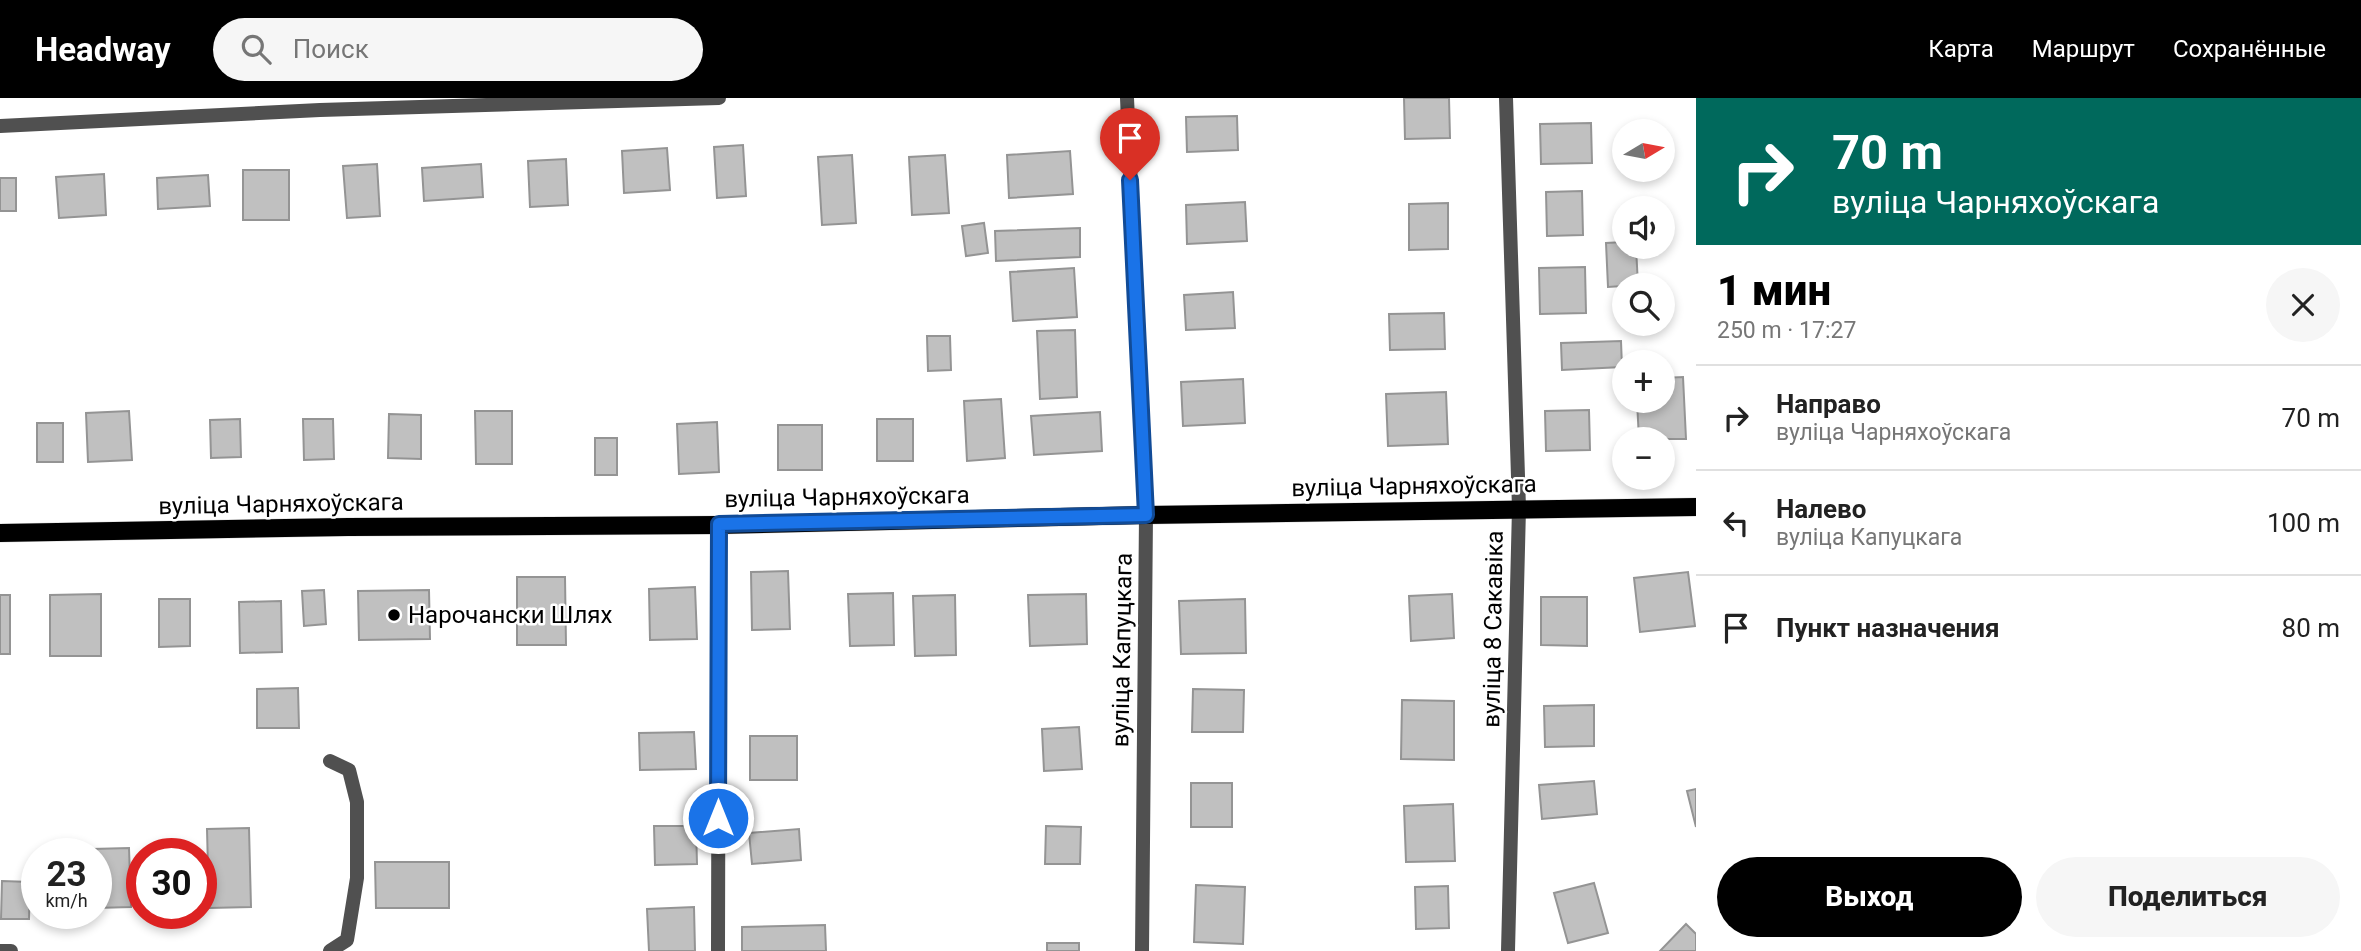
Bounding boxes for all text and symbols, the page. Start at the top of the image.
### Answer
search box [213,18,703,81]
text: Headway [35,30,171,69]
icon: search [237,30,275,68]
text: Поиск [293,34,369,64]
text: Карта [1928,35,1994,63]
text: Маршрут [2032,35,2135,63]
text: Сохранённые [2173,35,2326,63]
pin [1100,108,1160,180]
icon: arrive [1111,119,1149,157]
north arrow [1612,119,1675,182]
map controls [1612,119,1675,490]
text: 70 m [1832,124,1943,181]
icon: right [1717,126,1808,217]
text: вуліца Чарняхоўскага [1832,183,2159,221]
button: sound [1612,196,1675,259]
text: 1 мин [1717,266,1831,315]
button: close [2266,268,2340,342]
button: search [1612,273,1675,336]
text: 250 m · 17:27 [1717,317,1856,344]
button: + [1612,350,1675,413]
text: Направо [1776,389,1881,419]
icon: right [1717,399,1755,437]
text: 70 m [2282,403,2340,433]
text: вуліца Чарняхоўскага [1776,419,2011,446]
button: − [1612,427,1675,490]
street label: вуліца Чарняхоўскага [1291,470,1537,502]
street label: вуліца Чарняхоўскага [724,481,970,513]
street label: вуліца Чарняхоўскага [158,488,404,520]
text: Налево [1776,494,1866,524]
icon: left [1717,504,1755,542]
text: 100 m [2267,508,2340,538]
text: вуліца Капуцкага [1776,524,1962,551]
street label: вуліца 8 Сакавіка [1477,530,1509,728]
street label: вуліца Капуцкага [1106,553,1138,747]
place label: Нарочански Шлях [408,601,612,629]
marker: Нарочански Шлях [386,607,402,623]
icon: arrive [1717,609,1755,647]
text: Пункт назначения [1776,613,2000,643]
text: 80 m [2282,613,2340,643]
position arrow [681,781,755,855]
speed limit sign: 30 [126,838,217,929]
text: 23 [46,854,87,895]
button: Выход [1717,857,2022,937]
button: Поделиться [2036,857,2340,937]
text: km/h [45,890,88,911]

